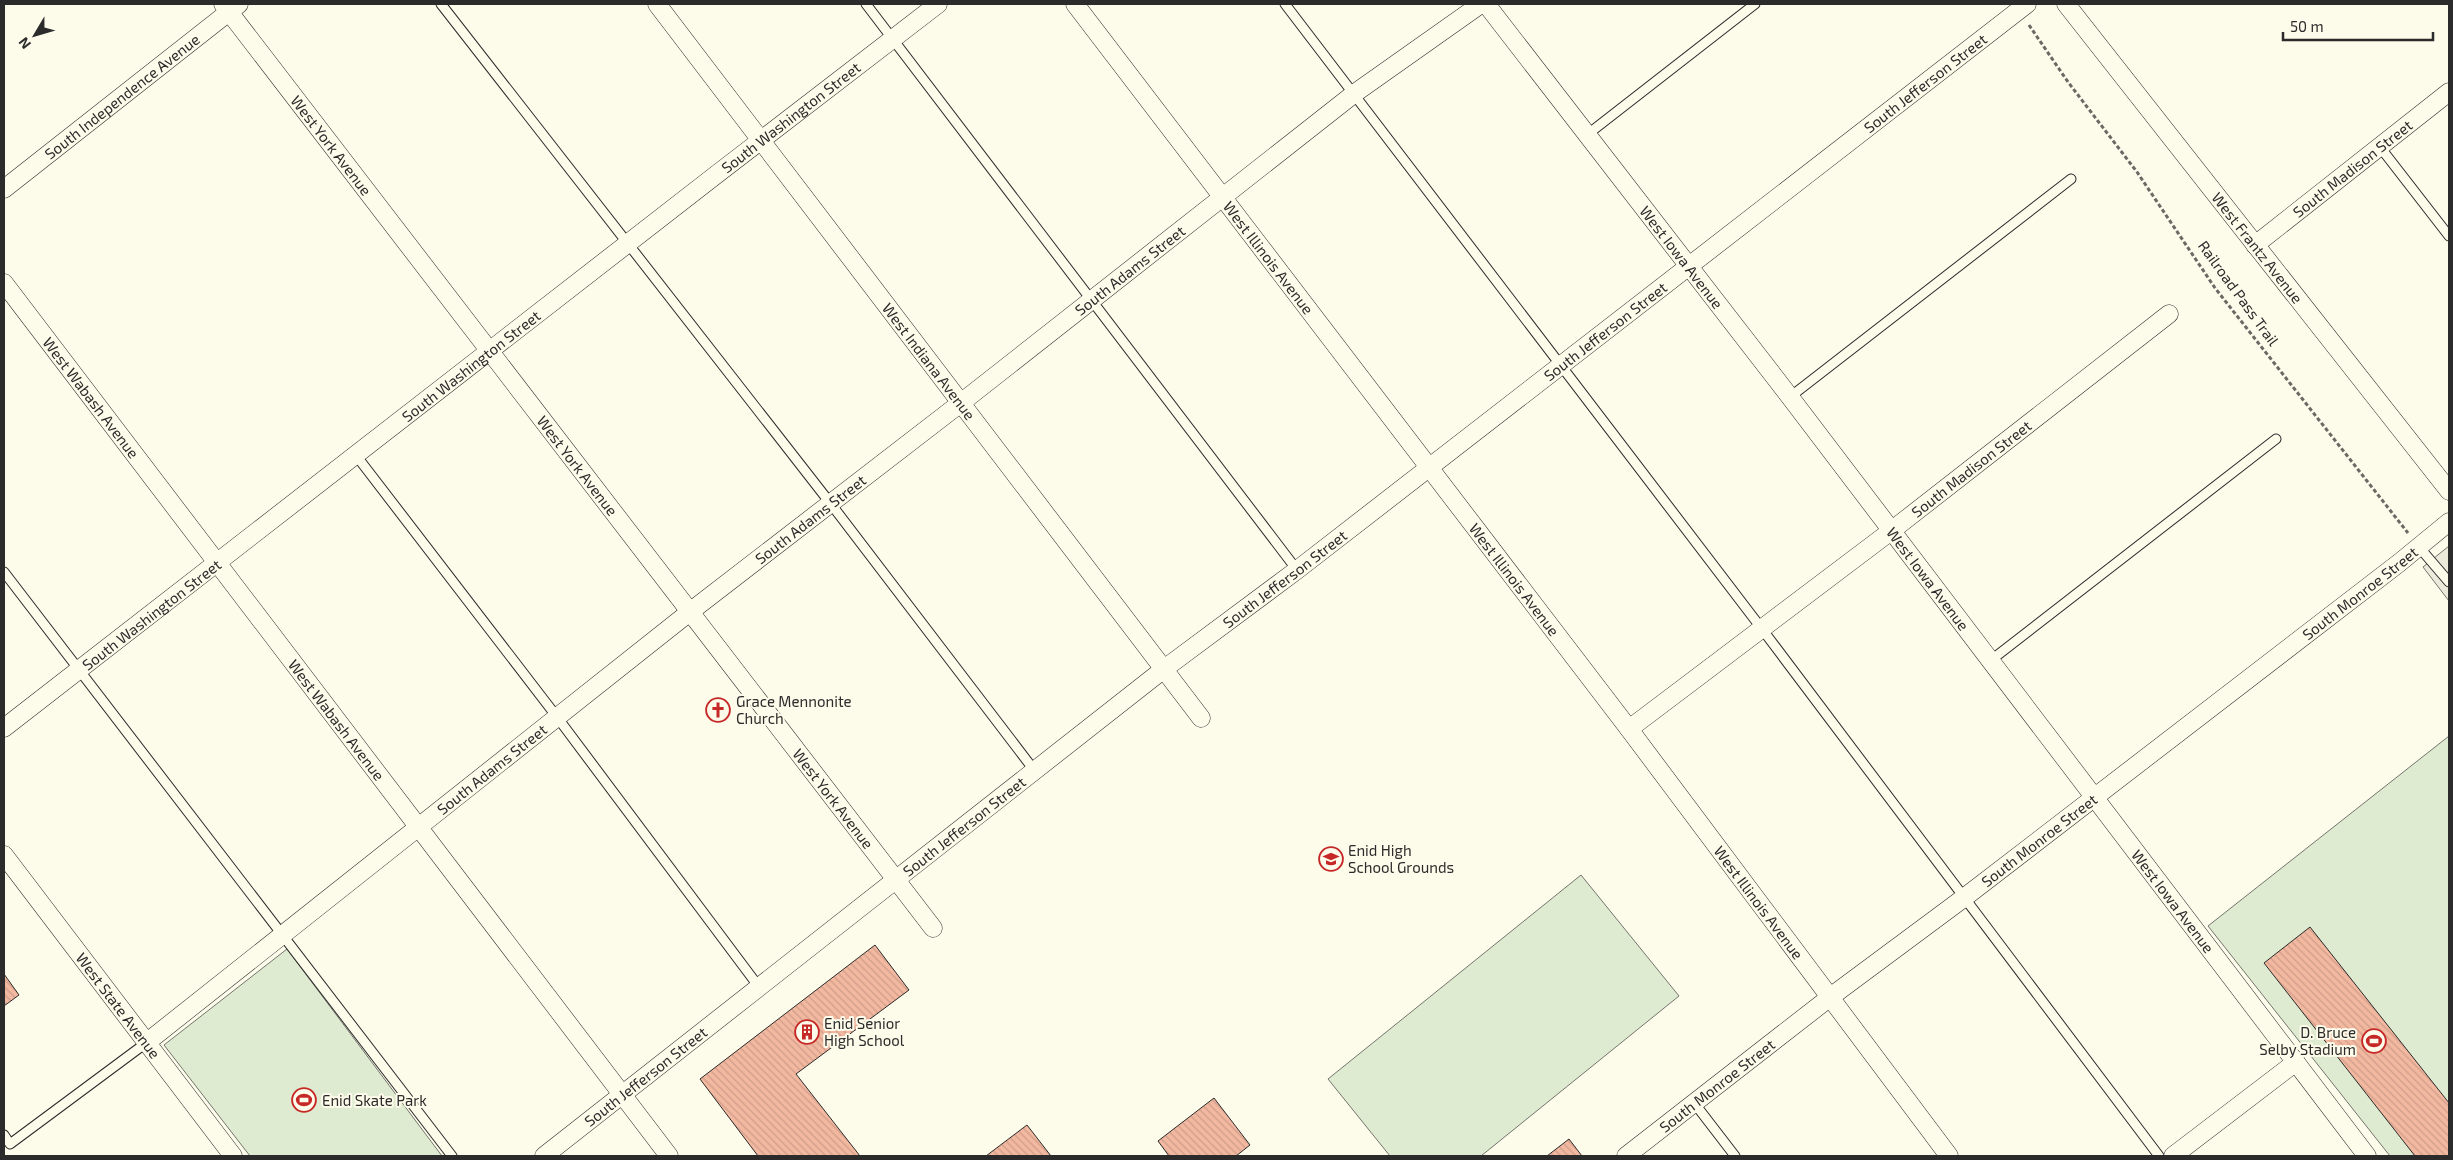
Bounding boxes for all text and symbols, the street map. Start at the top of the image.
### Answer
north arrow [10,10,60,60]
scale bar [2283,10,2433,42]
text: 50 m [2290,17,2324,35]
street label: South Independence Avenue [41,30,203,163]
street label: South Jefferson Street [1860,30,1990,136]
text: N [15,34,34,53]
street label: South Washington Street [718,58,864,176]
street label: West York Avenue [287,92,376,199]
street label: South Madison Street [2289,115,2416,221]
street label: West Frantz Avenue [2208,189,2307,307]
street label: West Illinois Avenue [1220,197,1318,317]
street label: West Iowa Avenue [1636,202,1727,312]
street label: South Adams Street [1071,221,1189,319]
street label: Railroad Pass Trail [2195,237,2283,349]
street label: South Jefferson Street [1540,278,1670,384]
street label: West Indiana Avenue [879,299,979,423]
street label: South Washington Street [398,306,544,425]
street label: West Wabash Avenue [39,334,143,462]
street label: West York Avenue [534,412,622,519]
street label: South Madison Street [1908,416,2035,521]
street label: South Adams Street [751,471,869,567]
street label: West Illinois Avenue [1466,519,1563,639]
street label: West Iowa Avenue [1883,523,1973,634]
street label: South Jefferson Street [1219,526,1350,631]
street label: South Monroe Street [2298,542,2421,643]
street label: South Washington Street [78,555,224,674]
street label: West Wabash Avenue [285,656,388,784]
place label: Grace Mennonite Church [736,692,852,727]
church icon: Grace Mennonite Church [705,697,731,723]
street label: South Adams Street [433,720,550,818]
street label: West York Avenue [789,745,878,852]
street label: South Jefferson Street [899,772,1029,880]
street label: South Monroe Street [1978,790,2101,890]
place label: Enid High School Grounds [1348,841,1454,876]
street label: West Illinois Avenue [1711,842,1807,963]
school or university icon: Enid High School Grounds [1318,846,1344,872]
street label: West Iowa Avenue [2128,846,2218,956]
street label: West State Avenue [72,949,164,1062]
place label: Enid Senior High School [824,1014,905,1049]
building icon: Enid Senior High School [794,1019,820,1045]
street label: South Jefferson Street [581,1023,711,1130]
place label: D. Bruce Selby Stadium [2259,1023,2356,1058]
sports icon: D. Bruce Selby Stadium [2361,1028,2387,1054]
street label: South Monroe Street [1656,1035,1778,1136]
sports icon: Enid Skate Park [291,1087,317,1113]
place label: Enid Skate Park [322,1091,427,1109]

